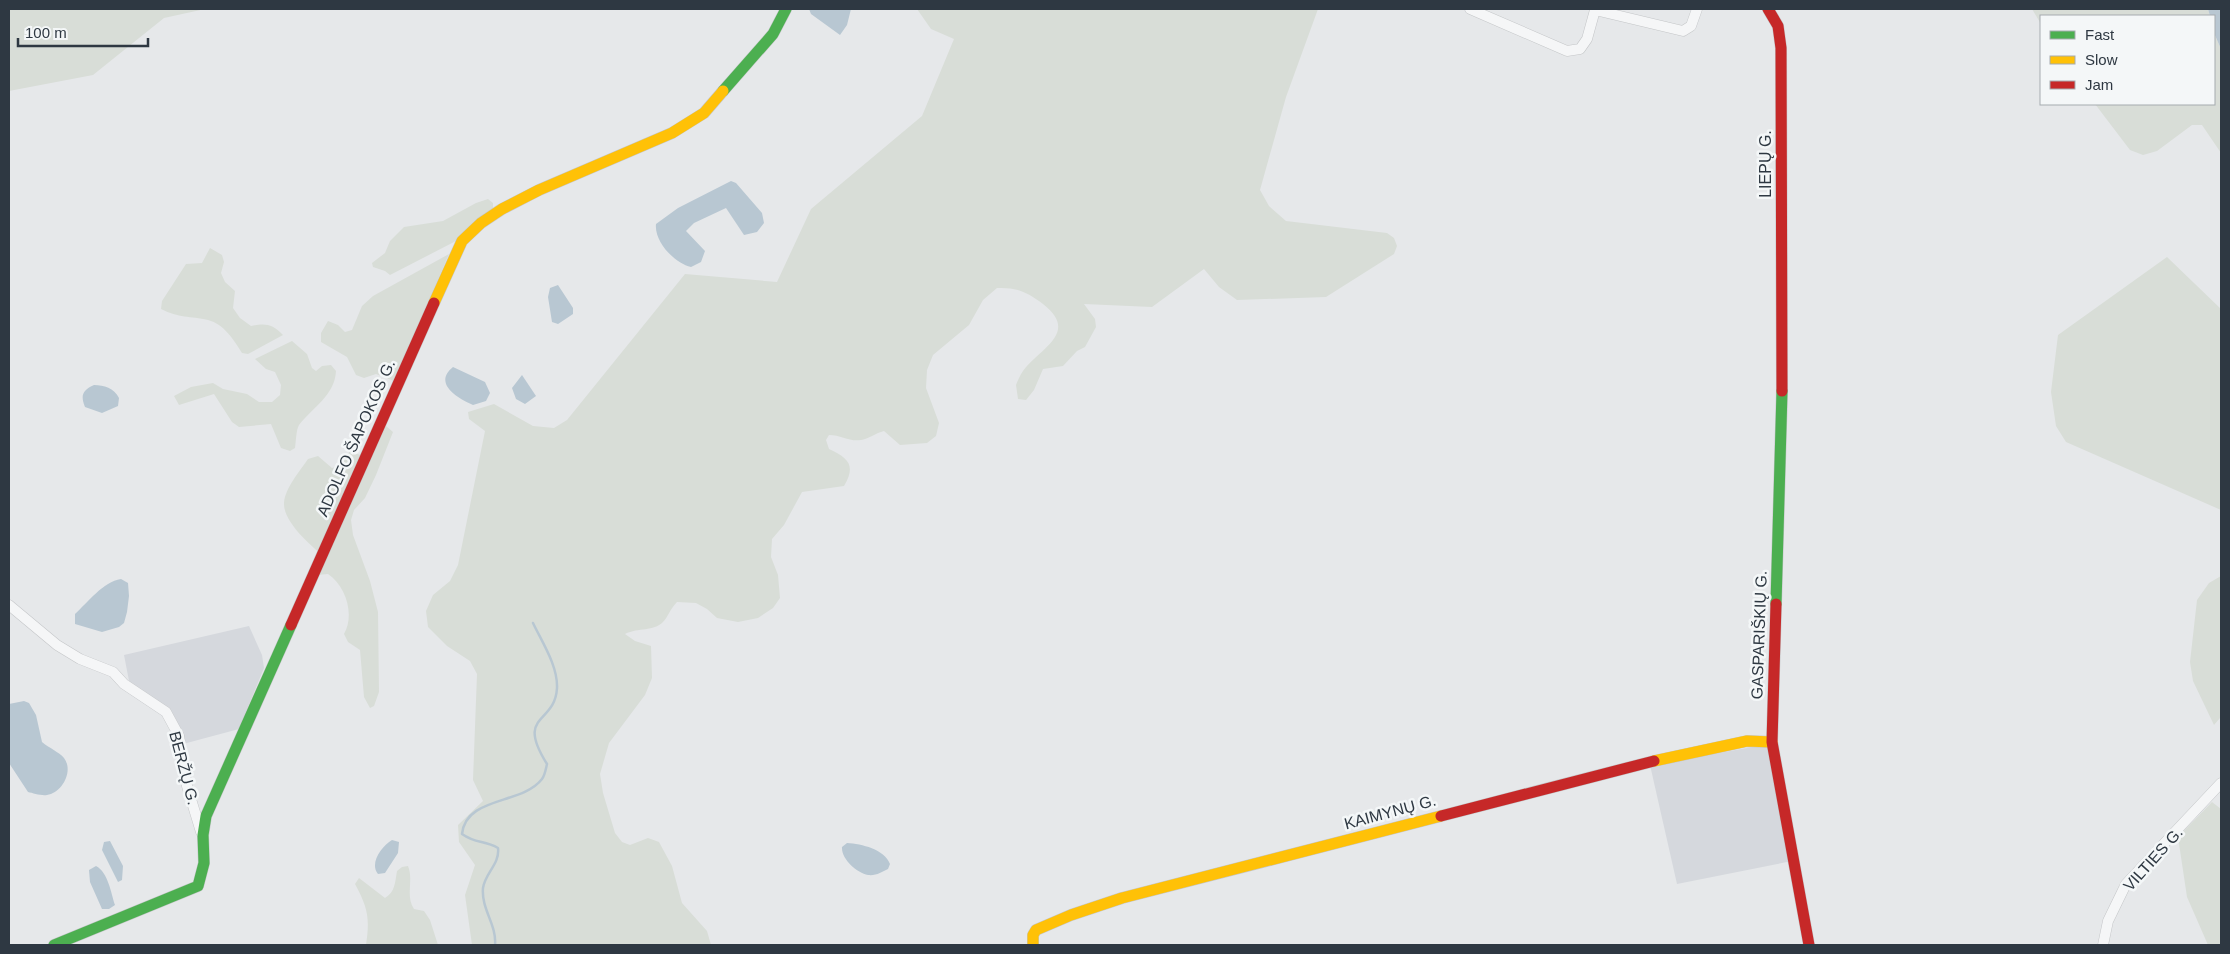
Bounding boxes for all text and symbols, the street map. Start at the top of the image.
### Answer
scale bar [18,15,148,47]
legend [2040,15,2215,105]
text: 100 m [25,24,67,41]
text: Fast [2085,26,2115,43]
text: Slow [2085,51,2118,68]
text: Jam [2085,76,2113,93]
street label: LIEPŲ G. [1757,130,1774,198]
street label: ADOLFO ŠAPOKOS G. [313,357,398,519]
street label: GASPARIŠKIŲ G. [1747,570,1770,700]
street label: BERŽŲ G. [166,729,203,807]
street label: KAIMYNŲ G. [1342,792,1438,832]
street label: VILTIES G. [2120,824,2186,894]

